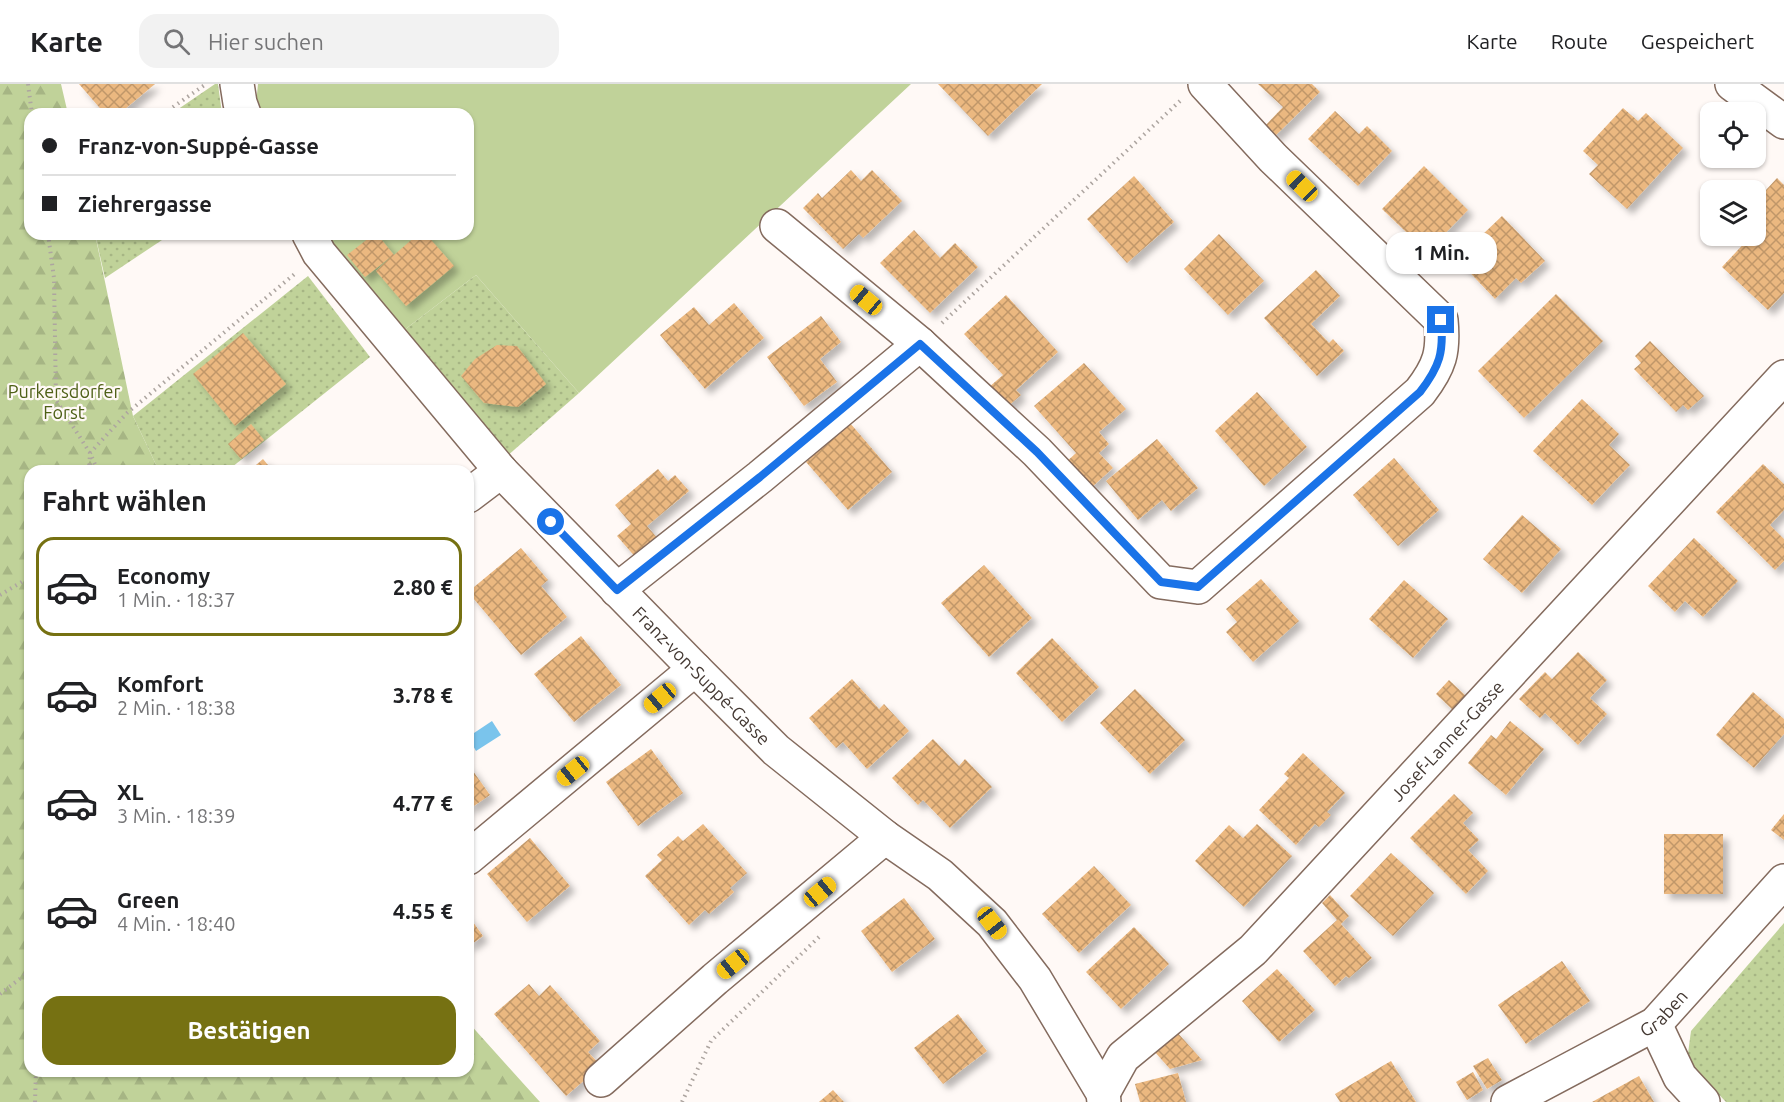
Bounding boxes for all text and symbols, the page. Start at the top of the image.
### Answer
search box [139,14,559,68]
icon: search [160,25,193,58]
text: Karte [30,26,103,57]
text: Hier suchen [208,29,324,54]
text: Karte [1466,29,1518,53]
text: Route [1551,29,1608,53]
text: Gespeichert [1641,29,1754,53]
map controls [1700,102,1766,246]
button: locate [1700,102,1766,168]
text: Franz-von-Suppé-Gasse [78,133,319,158]
car [1283,167,1321,205]
button: layers [1700,180,1766,246]
text: Ziehrergasse [78,191,212,216]
callout: 1 Min. [1386,233,1496,275]
text: 1 Min. [1414,241,1470,264]
car [846,282,886,318]
route end [1427,306,1454,333]
park label: Purkersdorfer Forst [8,381,121,422]
text: Fahrt wählen [42,486,207,516]
route start [537,508,564,535]
icon: car [45,560,99,614]
text: Economy [117,563,210,588]
text: 2.80 € [393,574,453,599]
text: 1 Min. · 18:37 [117,588,236,611]
street label: Franz-von-Suppé-Gasse [629,602,775,749]
icon: car [45,668,99,722]
text: Komfort [117,671,204,696]
street label: Josef-Lanner-Gasse [1387,677,1507,805]
car [640,680,680,716]
text: 3.78 € [393,682,453,707]
text: 2 Min. · 18:38 [117,696,236,719]
car [553,753,593,789]
icon: car [45,776,99,830]
text: XL [117,779,144,804]
text: 4.77 € [393,790,453,815]
text: 3 Min. · 18:39 [117,804,236,827]
car [800,874,840,910]
icon: car [45,884,99,938]
text: Green [117,887,179,912]
text: 4.55 € [393,898,453,923]
car [974,903,1010,943]
text: 4 Min. · 18:40 [117,912,236,935]
car [713,946,753,982]
street label: Graben [1636,985,1691,1040]
button: Bestätigen [42,996,456,1065]

